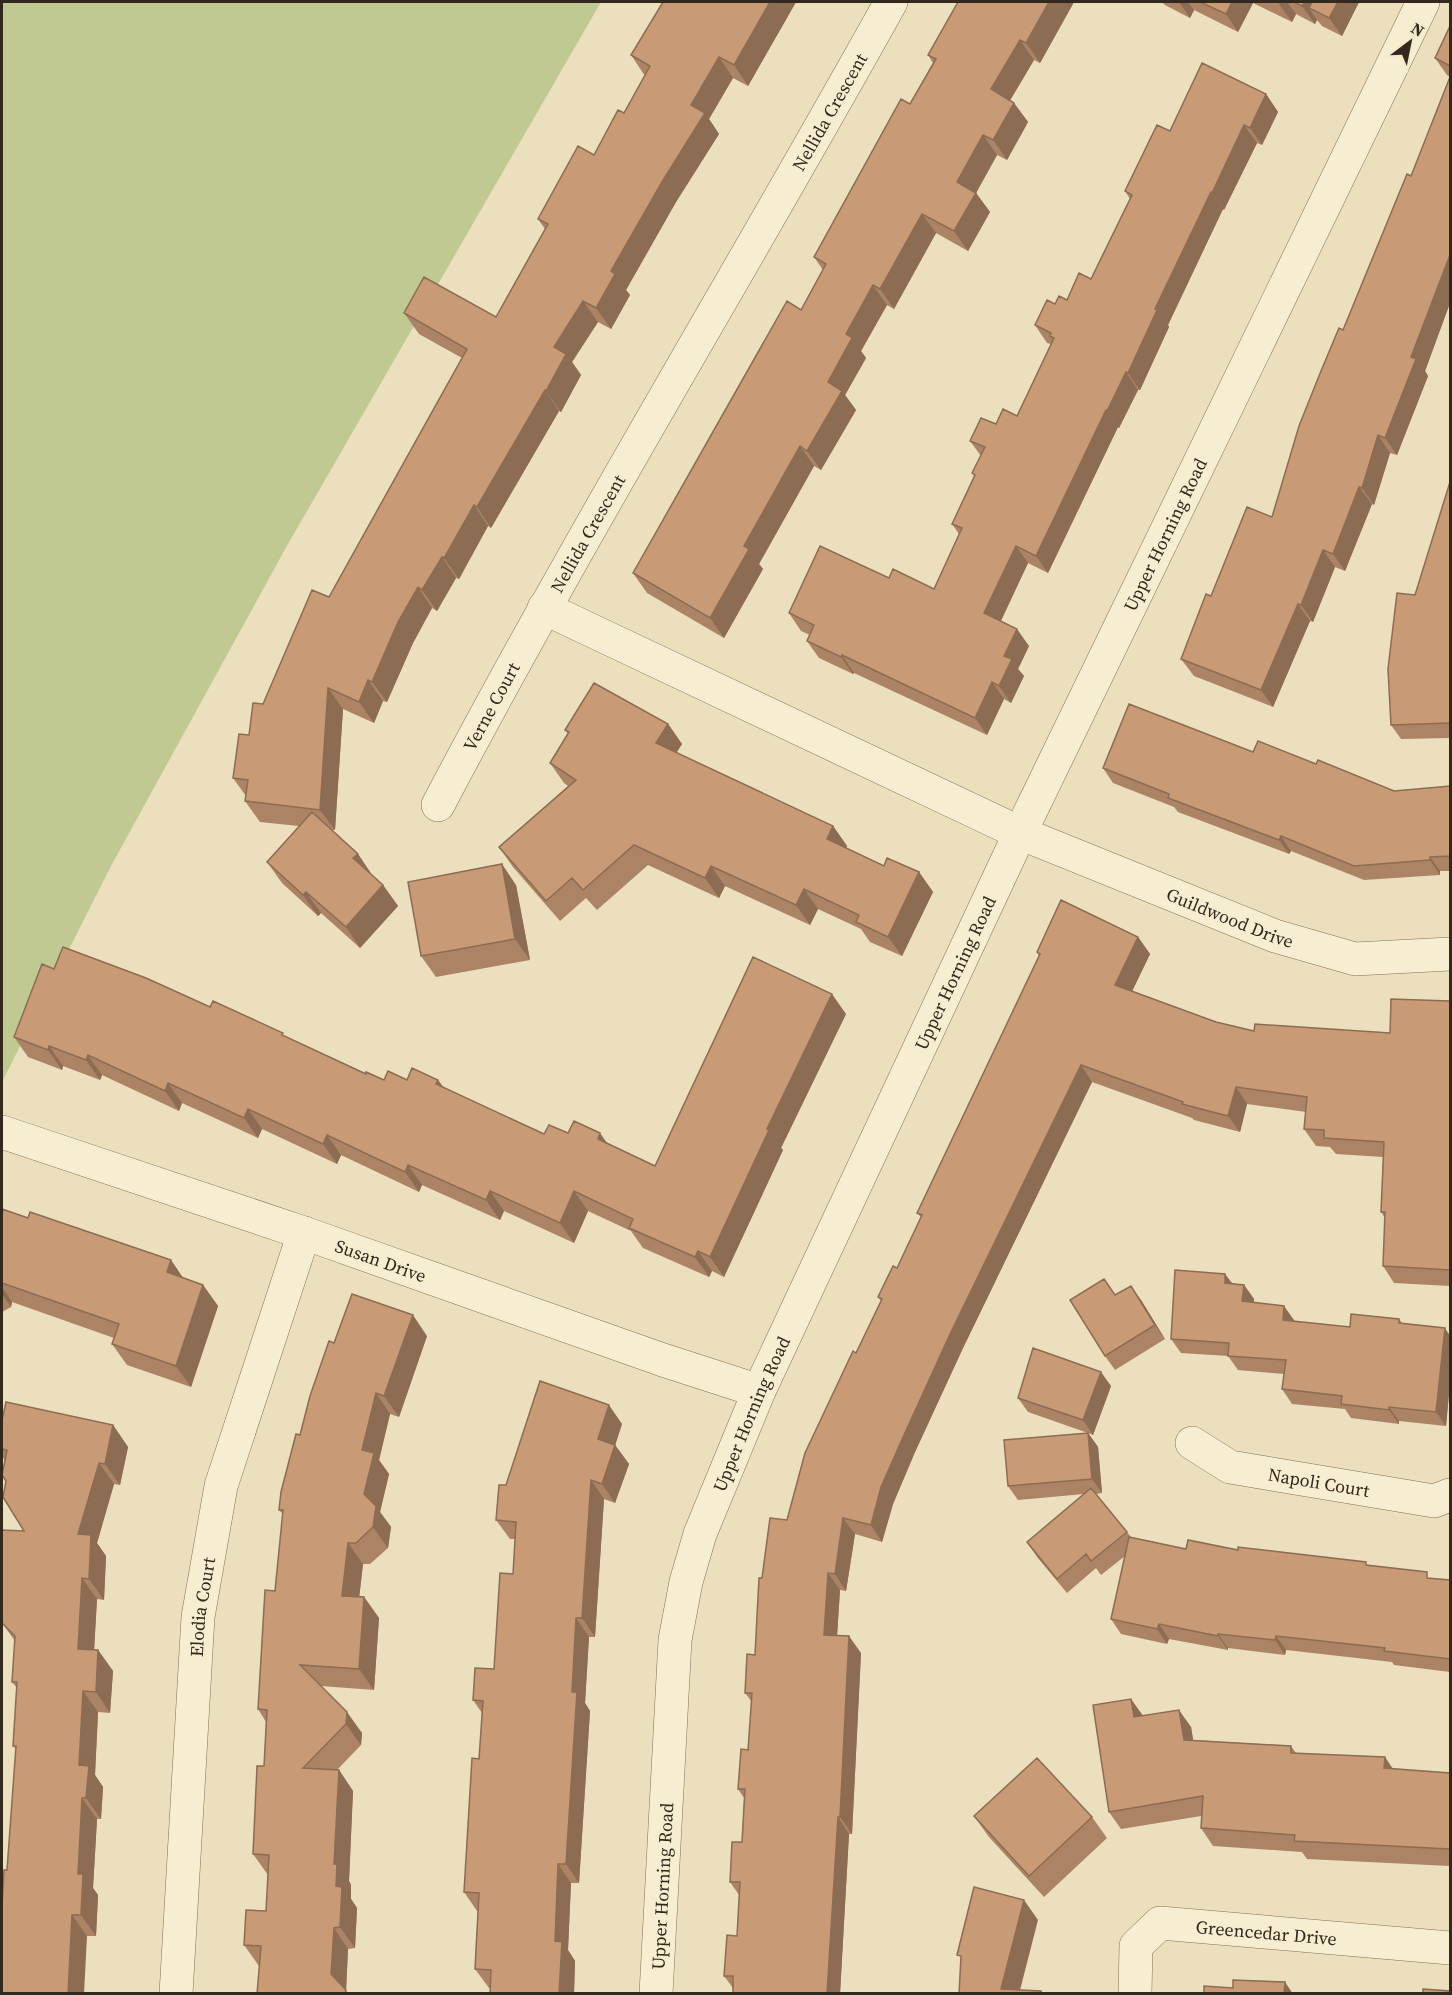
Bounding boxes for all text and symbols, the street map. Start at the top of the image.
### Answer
north arrow [1380,12,1440,72]
text: N [1407,17,1429,42]
street label: Nellida Crescent [786,48,873,175]
street label: Upper Horning Road [1117,454,1212,615]
street label: Nellida Crescent [544,470,631,597]
street label: Verne Court [457,657,525,755]
street label: Guildwood Drive [1163,881,1297,953]
street label: Upper Horning Road [908,892,1001,1054]
street label: Susan Drive [332,1233,430,1288]
street label: Upper Horning Road [706,1332,795,1495]
street label: Napoli Court [1266,1461,1372,1503]
street label: Elodia Court [183,1555,221,1658]
street label: Upper Horning Road [645,1802,679,1970]
street label: Greencedar Drive [1195,1914,1338,1951]

